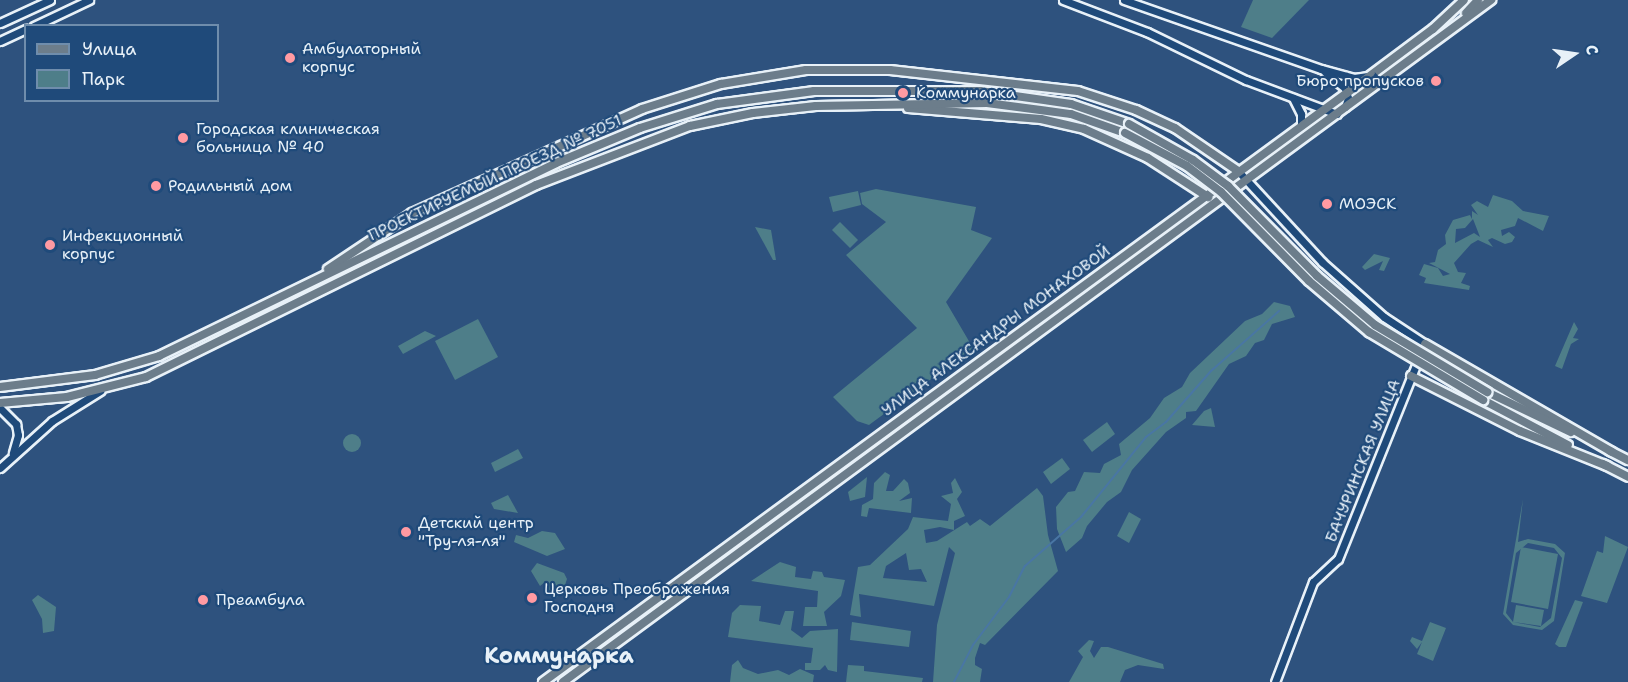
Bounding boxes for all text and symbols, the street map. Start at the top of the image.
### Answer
legend [24,24,219,102]
north arrow [1544,24,1604,84]
text: Улица [82,37,136,61]
place label: Амбулаторный корпус [302,39,421,77]
text: С [1581,43,1603,57]
marker: Амбулаторный корпус [283,51,297,65]
text: Парк [82,67,125,91]
place label: Бюро пропусков [1296,71,1424,91]
marker: Бюро пропусков [1429,74,1443,88]
place label: Коммунарка [916,83,1016,103]
marker: Коммунарка [894,84,912,102]
street label: ПРОЕКТИРУЕМЫЙ ПРОЕЗД № 7051 [365,111,625,245]
place label: Городская клиническая больница № 40 [196,119,380,157]
marker: Городская клиническая больница № 40 [174,129,192,147]
place label: Родильный дом [168,176,292,196]
marker: Родильный дом [149,179,163,193]
place label: МОЭСК [1339,194,1396,214]
marker: МОЭСК [1320,197,1334,211]
place label: Инфекционный корпус [62,226,183,264]
marker: Инфекционный корпус [43,238,57,252]
street label: УЛИЦА АЛЕКСАНДРЫ МОНАХОВОЙ [878,242,1114,420]
street label: БАЧУРИНСКАЯ УЛИЦА [1321,377,1405,545]
place label: Детский центр "Тру-ля-ля" [418,513,534,551]
marker: Детский центр "Тру-ля-ля" [399,525,413,539]
place label: Церковь Преображения Господня [544,579,730,617]
place label: Преамбула [216,590,305,610]
marker: Преамбула [194,591,212,609]
marker: Церковь Преображения Господня [525,591,539,605]
district label: Коммунарка [484,643,634,669]

